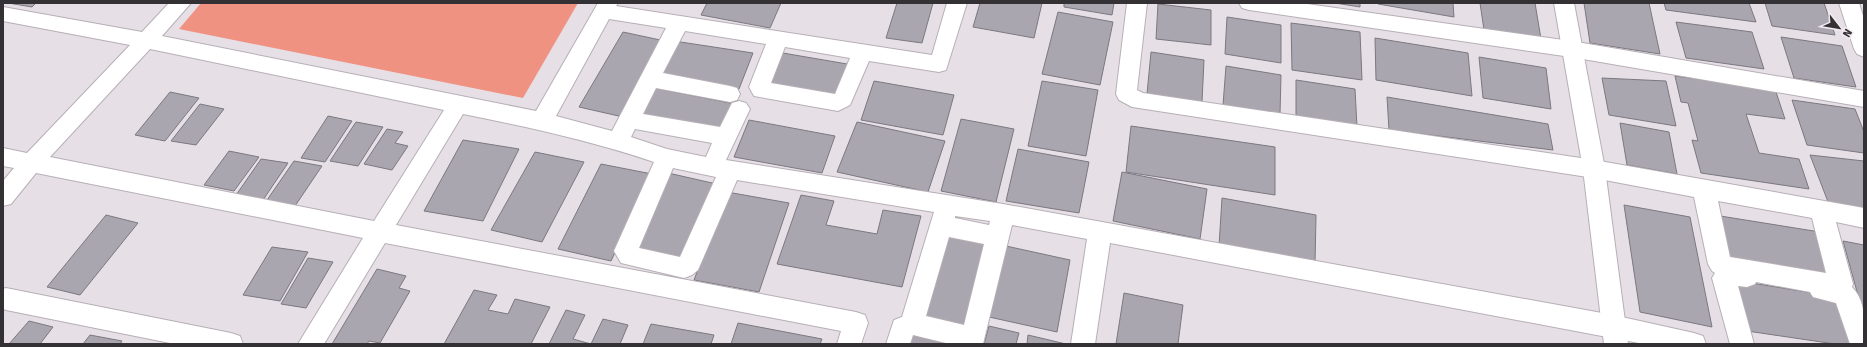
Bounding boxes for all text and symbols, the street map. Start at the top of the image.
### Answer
north arrow [1819,8,1859,48]
text: N [1840,26,1855,39]

